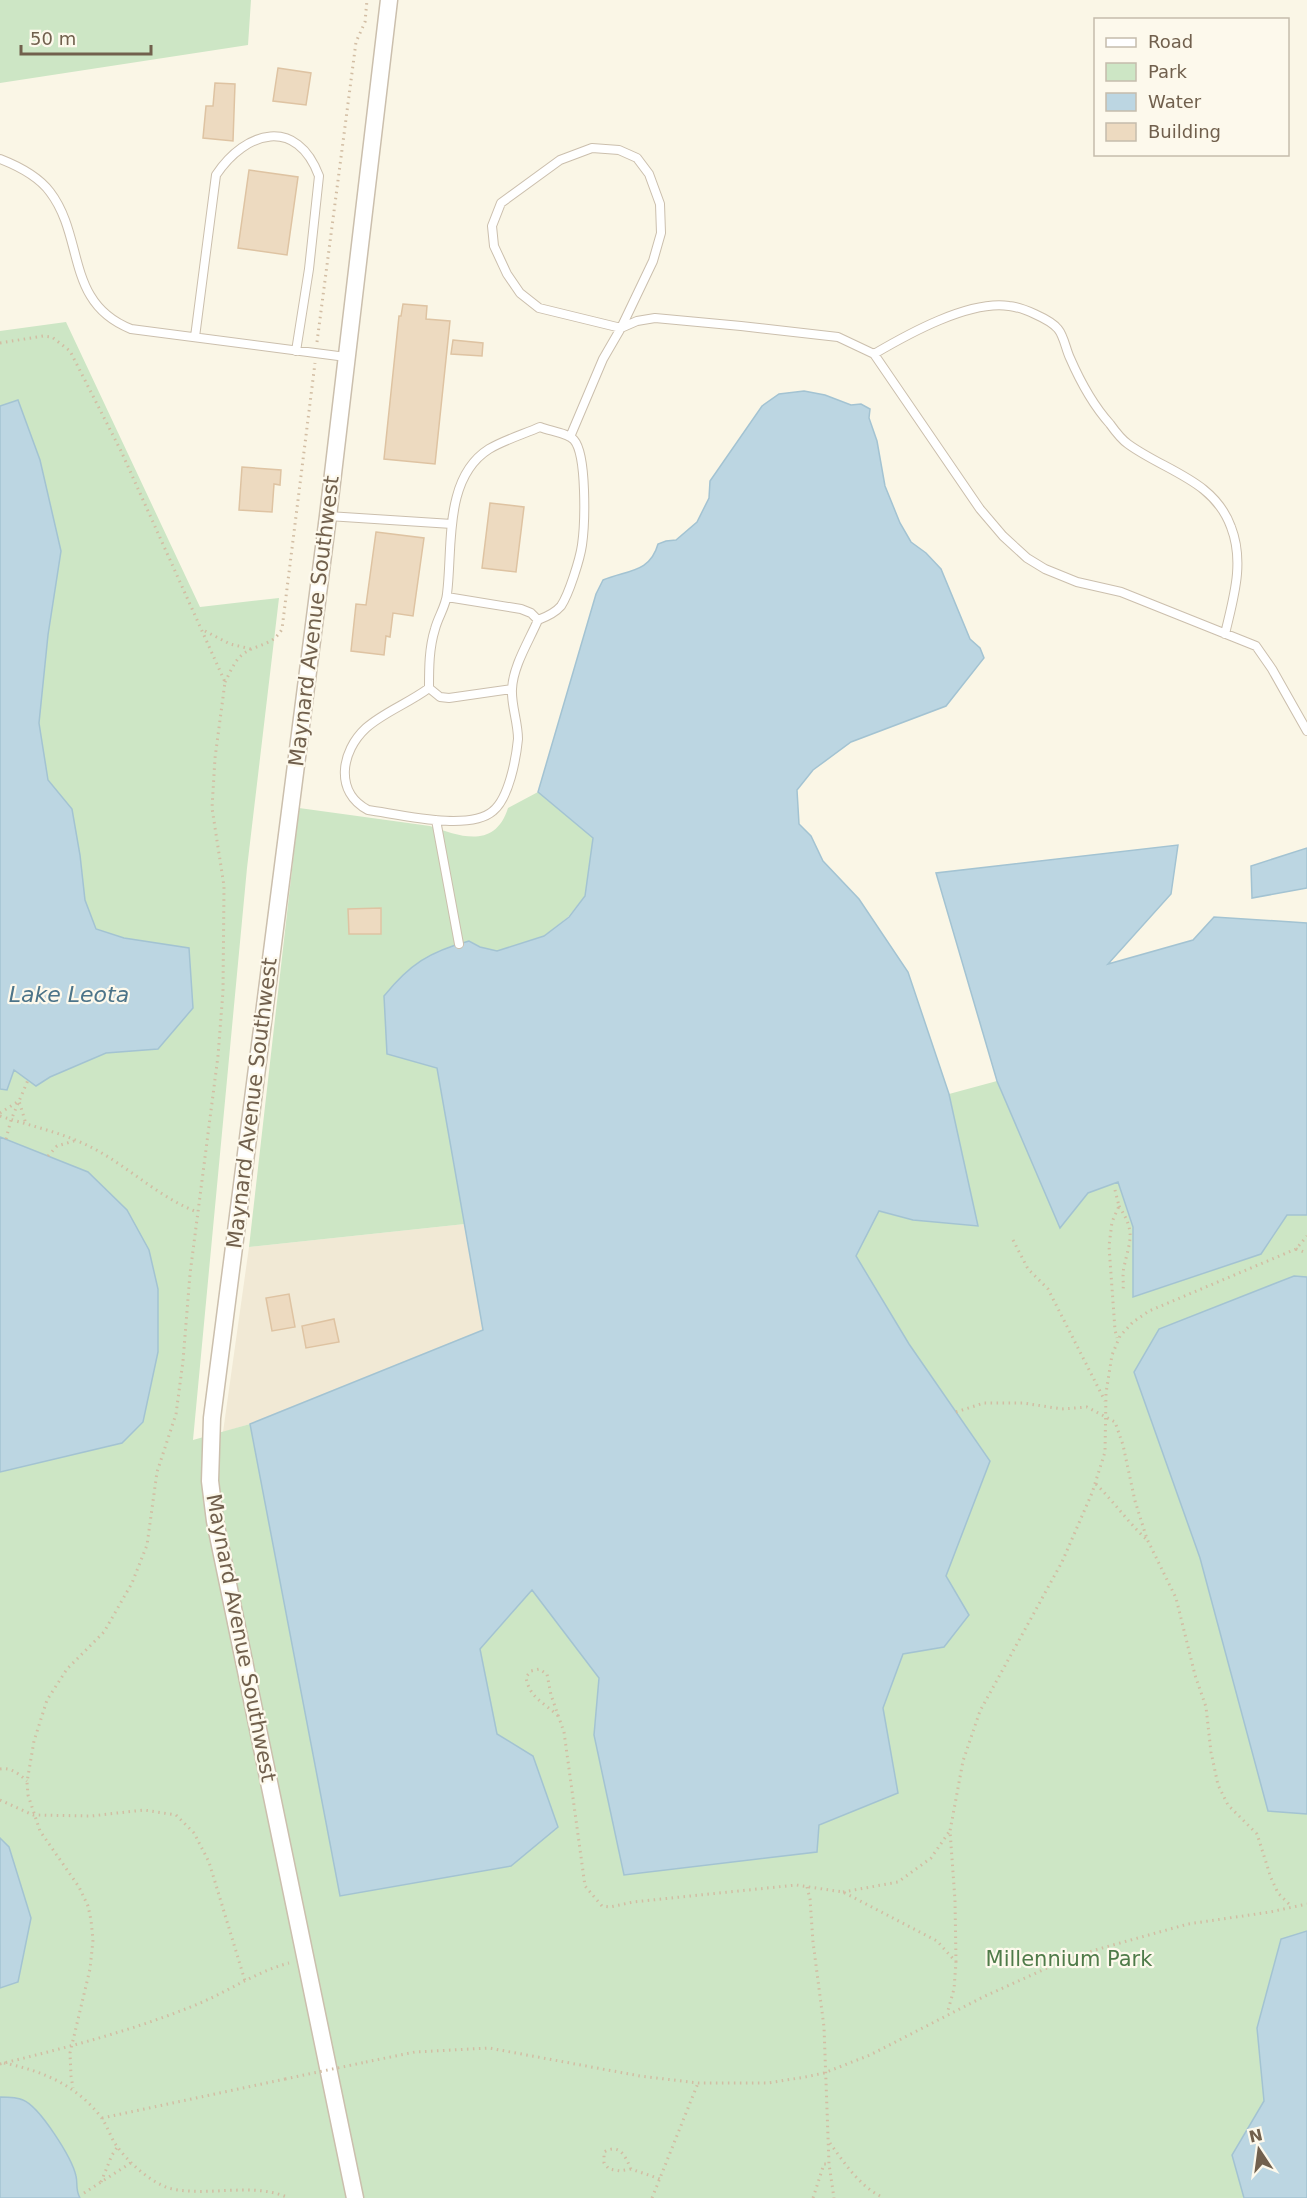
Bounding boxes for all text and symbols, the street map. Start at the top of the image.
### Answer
scale bar [21,18,152,56]
legend [1094,18,1289,156]
text: 50 m [30,28,76,49]
text: Road [1148,31,1193,52]
text: Park [1148,61,1187,82]
text: Water [1148,91,1202,112]
text: Building [1148,121,1221,142]
street label: Maynard Avenue Southwest [284,474,344,768]
street label: Maynard Avenue Southwest [222,956,282,1250]
water label: Lake Leota [9,982,129,1007]
street label: Maynard Avenue Southwest [201,1492,281,1784]
park label: Millennium Park [986,1947,1153,1971]
north arrow [1229,2120,1289,2180]
text: N [1247,2125,1264,2147]

